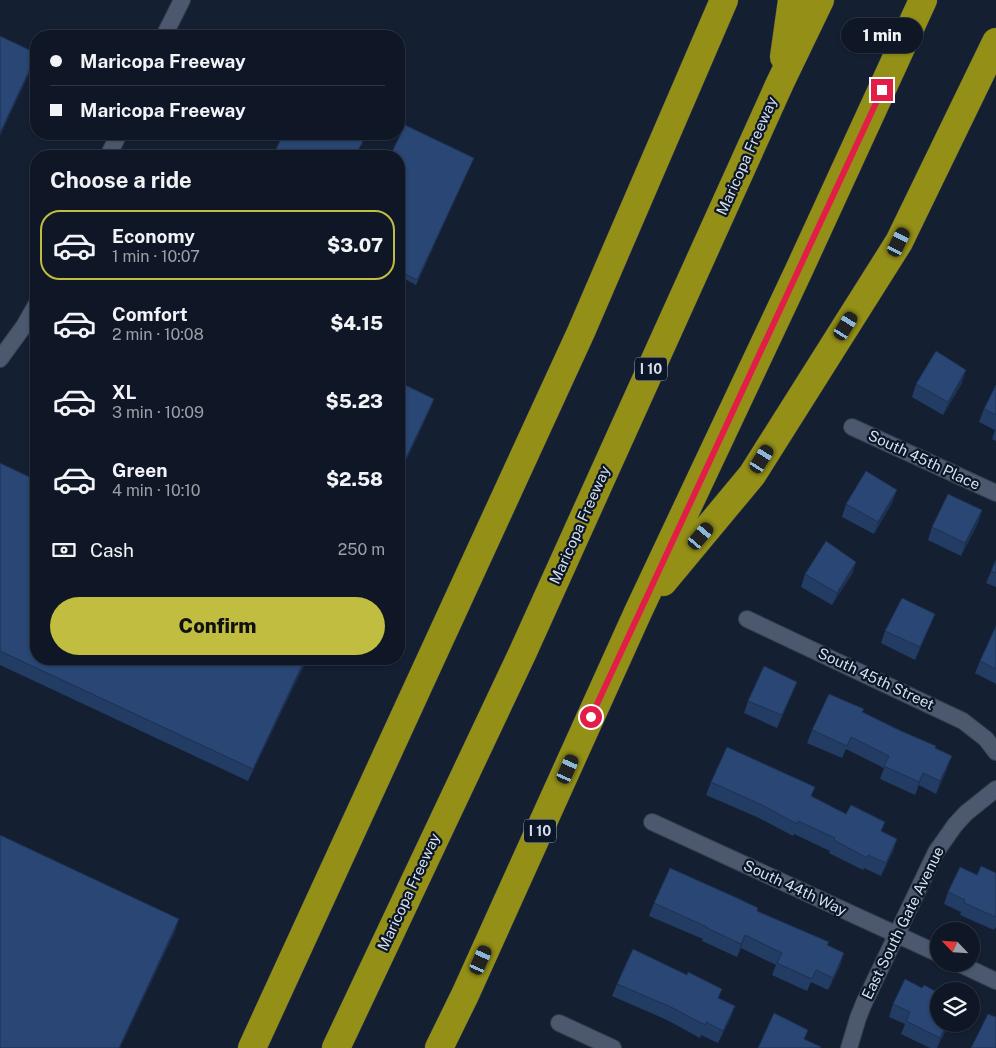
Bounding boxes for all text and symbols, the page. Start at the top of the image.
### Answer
callout: 1 min [841,18,923,52]
text: 1 min [862,26,902,45]
text: Maricopa Freeway [80,50,246,72]
route end [871,79,893,101]
street label: Maricopa Freeway [713,94,780,218]
text: Maricopa Freeway [80,99,246,121]
text: Choose a ride [50,167,192,193]
icon: car [52,223,97,268]
text: Economy [112,225,195,247]
car [885,225,912,259]
text: $3.07 [327,234,383,256]
text: 1 min · 10:07 [112,247,200,266]
icon: car [52,301,97,346]
text: Comfort [112,303,188,325]
car [831,309,860,343]
text: $4.15 [330,312,383,334]
text: 2 min · 10:08 [112,325,204,344]
road number: I 10 [635,358,667,380]
icon: car [52,379,97,424]
text: XL [112,381,137,403]
text: $5.23 [326,390,383,412]
text: 3 min · 10:09 [112,403,204,422]
street label: South 45th Place [866,426,983,493]
car [747,442,776,476]
icon: car [52,457,97,502]
text: Green [112,459,167,481]
street label: Maricopa Freeway [546,463,613,587]
text: $2.58 [326,468,383,490]
text: 4 min · 10:10 [112,481,201,500]
car [685,520,716,552]
icon: cash [50,536,78,564]
text: Cash [90,539,134,561]
text: 250 m [338,540,385,559]
button: Confirm [50,597,385,655]
street label: South 45th Street [815,644,937,713]
route start [580,706,602,728]
car [555,752,580,786]
road number: I 10 [524,819,556,842]
street label: Maricopa Freeway [374,830,443,953]
street label: East South Gate Avenue [858,844,947,1002]
street label: South 44th Way [741,856,849,919]
north arrow [930,922,980,972]
map controls [930,922,980,1032]
car [468,943,493,977]
button: layers [930,982,980,1032]

